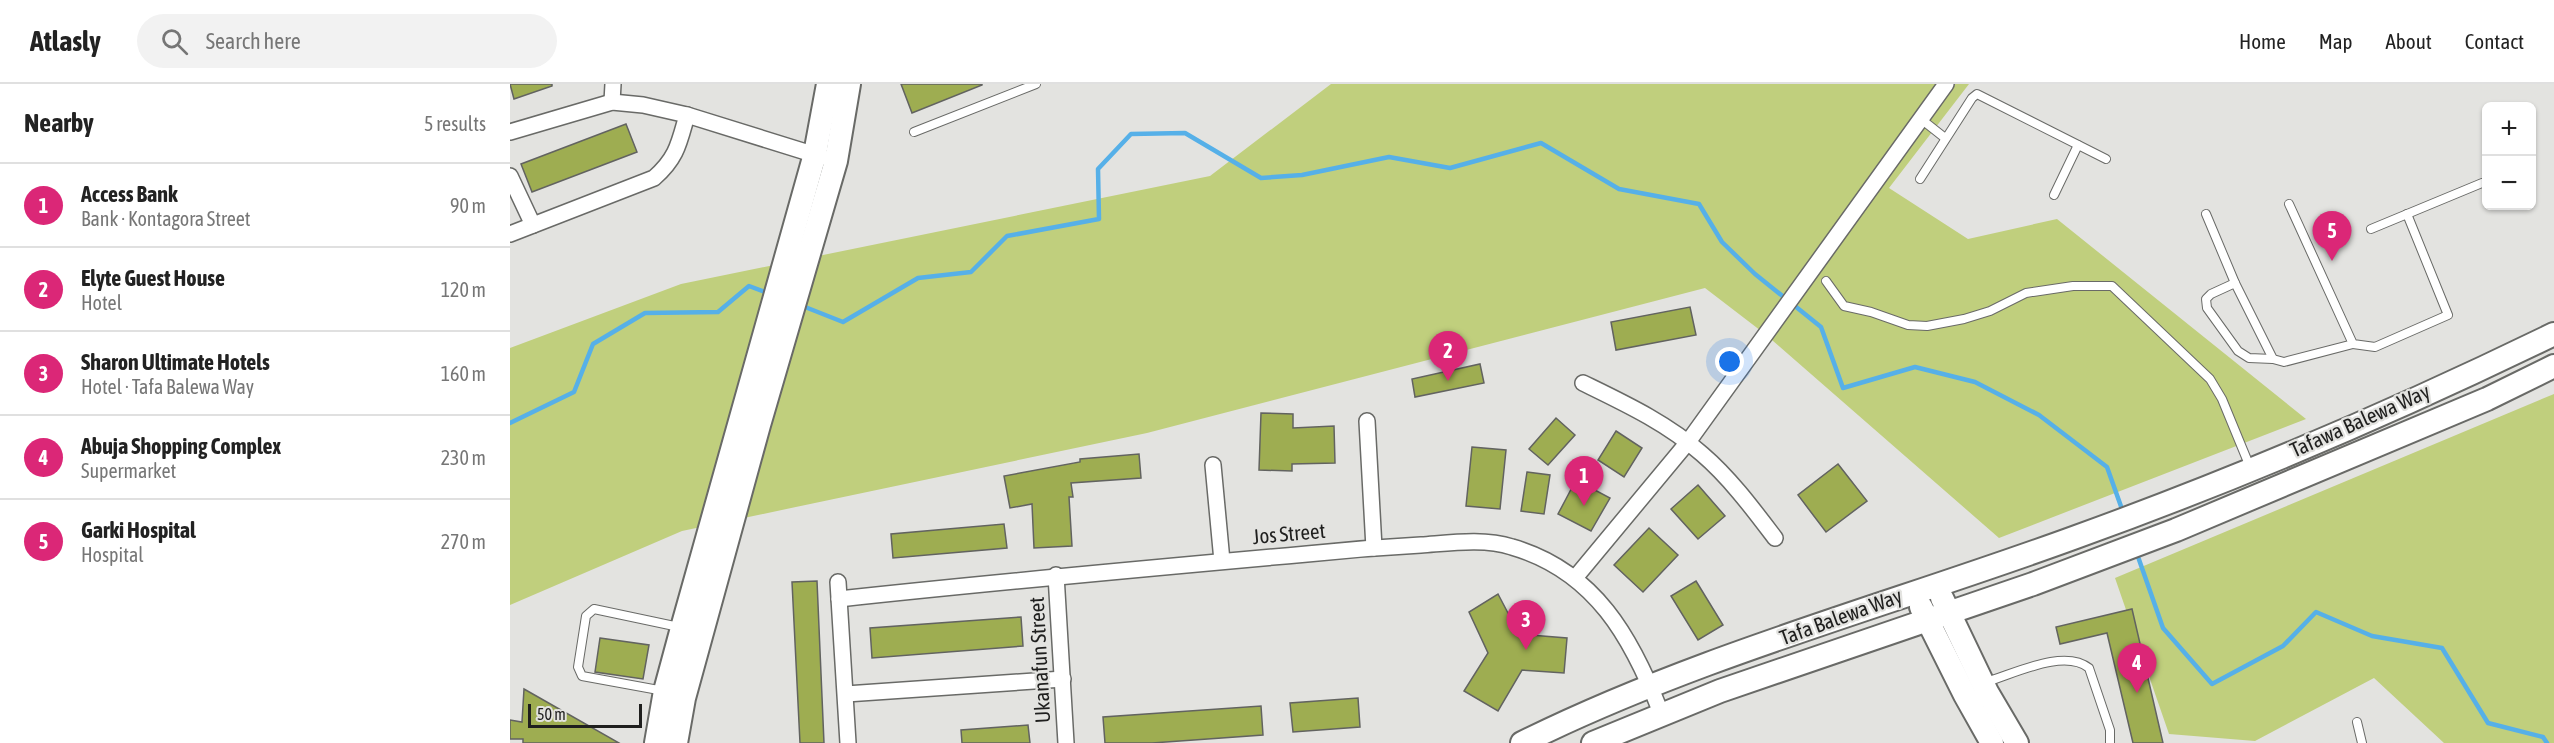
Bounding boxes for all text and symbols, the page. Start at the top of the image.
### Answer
search box [137,14,557,68]
text: Atlasly [30,25,101,57]
icon: search [158,25,191,58]
text: Search here [206,28,301,54]
text: Home [2239,29,2286,53]
text: Map [2319,29,2353,53]
text: About [2386,29,2432,53]
text: Contact [2465,29,2524,53]
map controls [2482,102,2536,210]
button: + [2482,102,2536,156]
text: Nearby [24,108,94,138]
text: 5 results [424,112,486,135]
button: − [2482,156,2536,210]
text: Access Bank [81,181,178,207]
text: 1 [39,194,48,217]
text: 90 m [450,194,486,217]
text: Bank · Kontagora Street [81,207,251,230]
pin: 5 [2312,212,2352,261]
text: Elyte Guest House [81,265,225,291]
text: 2 [39,278,48,301]
text: 120 m [441,278,486,301]
text: Hotel [81,291,122,314]
pin: 2 [1428,332,1468,381]
your location [1715,347,1744,376]
text: Sharon Ultimate Hotels [81,349,270,375]
text: 3 [39,362,48,385]
text: 160 m [441,362,486,385]
text: Hotel · Tafa Balewa Way [81,375,254,398]
street label: Tafawa Balewa Way [2286,378,2433,462]
text: Abuja Shopping Complex [81,433,281,459]
text: 4 [39,446,48,469]
text: 230 m [441,446,486,469]
pin: 1 [1564,456,1604,506]
text: Supermarket [81,459,176,482]
text: Garki Hospital [81,517,196,543]
street label: Jos Street [1252,518,1326,548]
text: 5 [39,530,48,553]
text: 270 m [441,530,486,553]
text: Hospital [81,543,144,566]
street label: Tafa Balewa Way [1776,583,1905,649]
street label: Ukanafun Street [1024,596,1054,724]
pin: 3 [1506,600,1546,650]
pin: 4 [2118,644,2156,693]
scale bar [528,701,642,728]
text: 50 m [537,705,566,723]

